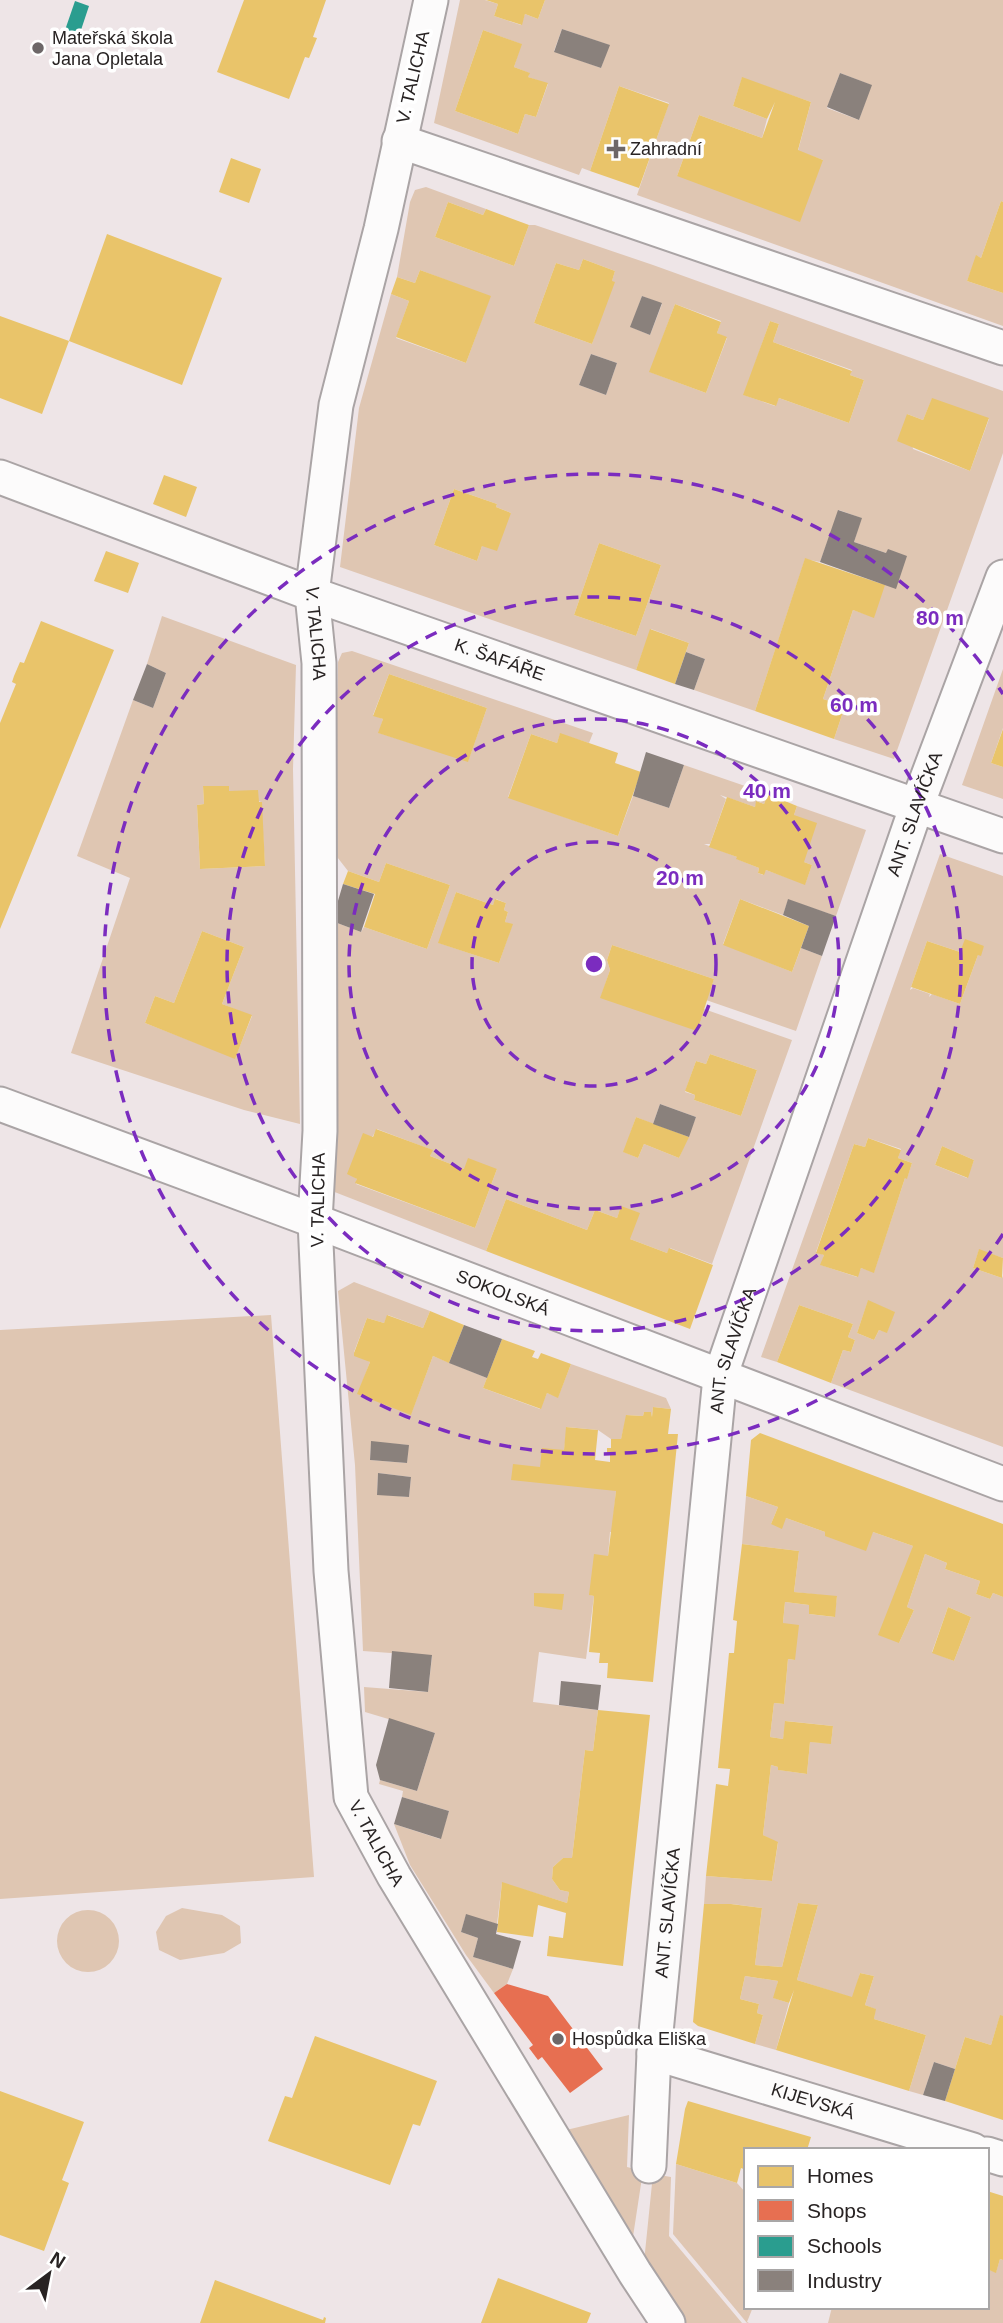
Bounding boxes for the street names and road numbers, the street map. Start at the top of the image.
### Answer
street label: V. TALICHA [393,29,433,125]
street label: V. TALICHA [302,585,329,680]
street label: K. ŠAFÁŘE [452,635,547,685]
street label: ANT. SLAVÍČKA [883,749,946,879]
street label: V. TALICHA [307,1152,329,1248]
street label: SOKOLSKÁ [453,1266,552,1320]
street label: ANT. SLAVÍČKA [706,1285,760,1415]
street label: V. TALICHA [345,1797,408,1890]
street label: ANT. SLAVÍČKA [651,1847,684,1979]
street label: KIJEVSKÁ [769,2079,857,2123]

